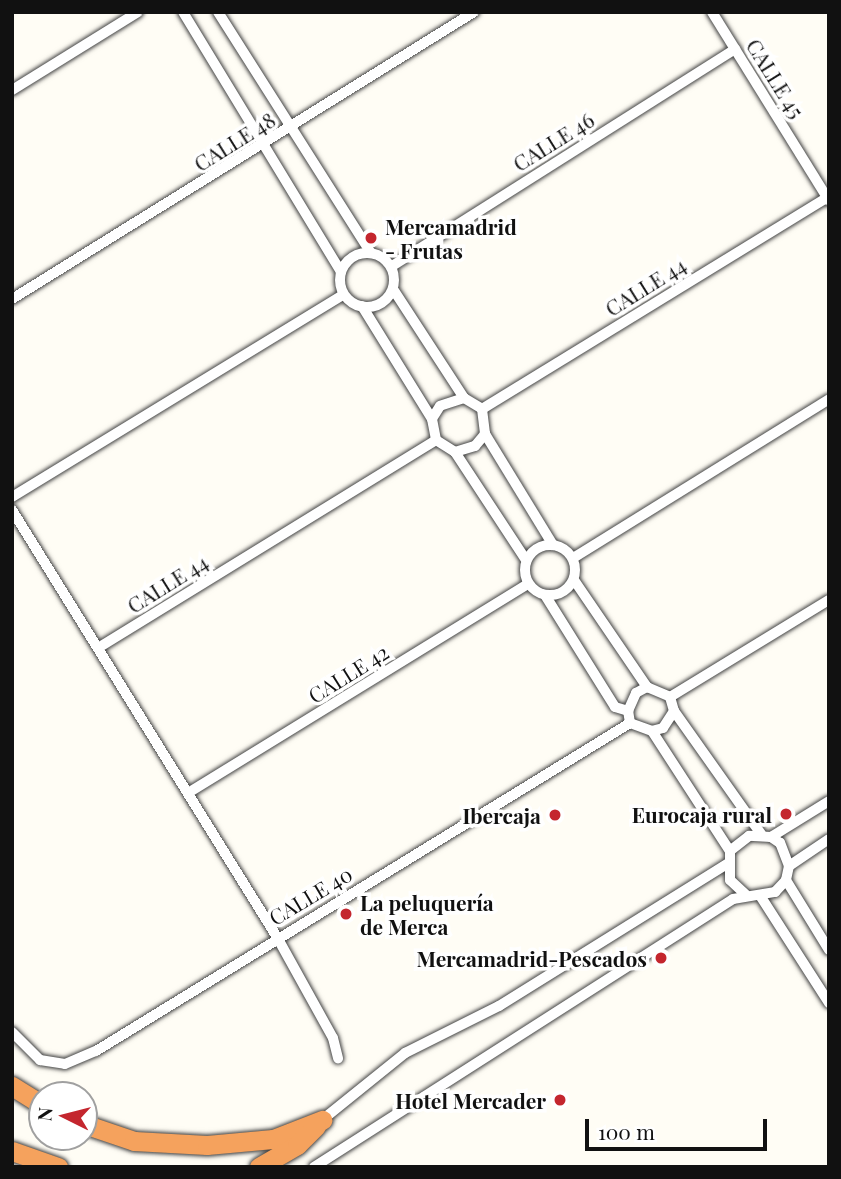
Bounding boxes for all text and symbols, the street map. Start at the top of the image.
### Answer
street label: CALLE 45 [742,34,810,122]
street label: CALLE 48 [189,106,279,176]
street label: CALLE 46 [508,106,598,176]
place label: Mercamadrid - Frutas [385,213,517,263]
marker: Mercamadrid - Frutas [363,230,379,246]
street label: CALLE 44 [600,251,690,321]
street label: CALLE 44 [122,548,212,618]
street label: CALLE 42 [303,638,393,708]
place label: Eurocaja rural [632,801,772,827]
place label: Ibercaja [462,802,541,828]
marker: Eurocaja rural [778,806,794,822]
marker: Ibercaja [547,807,563,823]
street label: CALLE 40 [264,860,356,930]
place label: La peluquería de Merca [360,889,494,939]
marker: La peluquería de Merca [338,906,354,922]
place label: Mercamadrid-Pescados [417,945,647,971]
marker: Mercamadrid-Pescados [653,950,669,966]
north arrow [28,1081,98,1151]
place label: Hotel Mercader [395,1087,546,1113]
marker: Hotel Mercader [552,1092,568,1108]
text: N [30,1106,58,1122]
scale bar [589,1106,771,1150]
text: 100 m [598,1117,655,1145]

